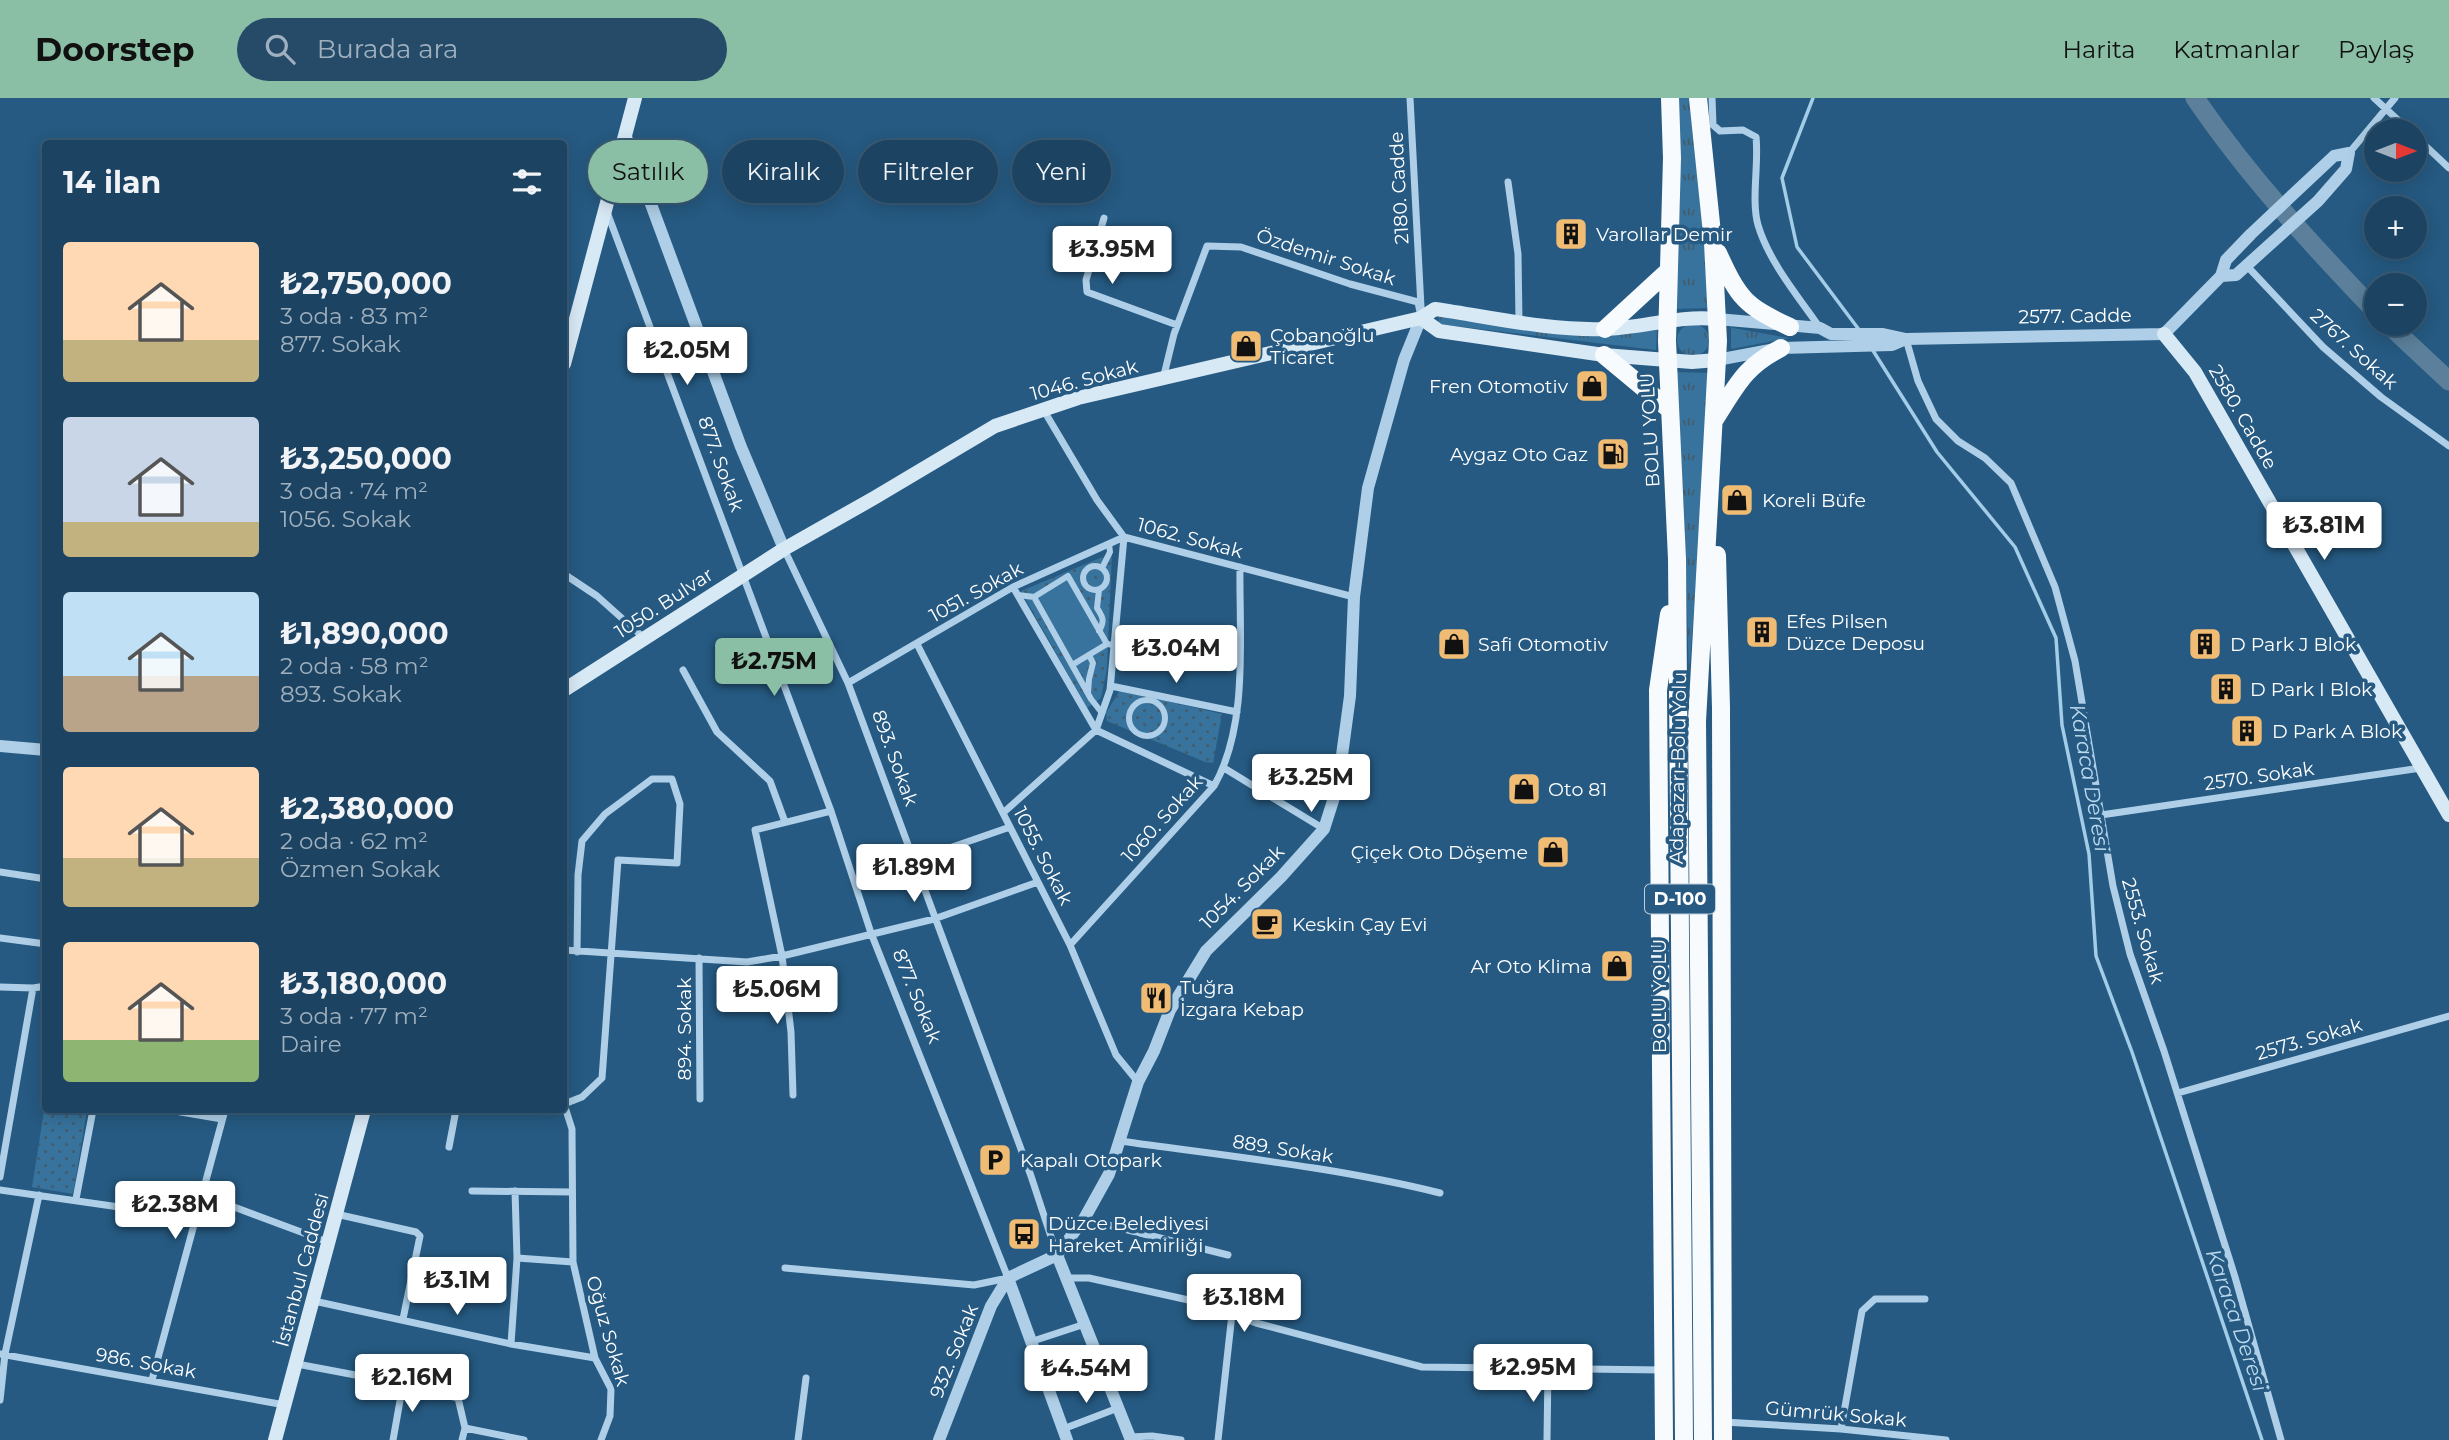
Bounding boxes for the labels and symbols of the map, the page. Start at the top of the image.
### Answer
north arrow [2364,119,2427,182]
street label: 2180. Cadde [1385,131,1413,245]
building icon: Varollar Demir [1552,215,1590,253]
place label: Varollar Demir [1596,223,1733,246]
street label: Özdemir Sokak [1253,224,1399,291]
pin: ₺3.95M [1055,226,1169,286]
street label: 2577. Cadde [2018,304,2132,328]
street label: 2767. Sokak [2306,304,2403,395]
place label: Çobanoğlu Ticaret [1270,324,1375,369]
shop icon: Çobanoğlu Ticaret [1227,327,1265,365]
pin: ₺2.05M [630,328,744,387]
street label: 1046. Sokak [1028,354,1141,405]
street label: 2580. Cadde [2204,361,2282,473]
shop icon: Fren Otomotiv [1573,367,1611,405]
street label: BOLU YOLU [1636,372,1664,488]
place label: Fren Otomotiv [1429,375,1569,398]
street label: 877. Sokak [693,413,749,515]
fuel station icon: Aygaz Oto Gaz [1594,435,1632,473]
place label: Aygaz Oto Gaz [1450,443,1588,466]
shop icon: Koreli Büfe [1718,481,1756,519]
place label: Koreli Büfe [1762,489,1866,512]
pin: ₺3.81M [2267,503,2381,562]
street label: 1062. Sokak [1135,513,1246,563]
street label: 1051. Sokak [925,557,1027,627]
street label: 1050. Bulvar [611,563,717,643]
place label: Efes Pilsen Düzce Deposu [1786,610,1925,655]
building icon: Efes Pilsen Düzce Deposu [1743,613,1781,651]
shop icon: Safi Otomotiv [1435,625,1473,663]
building icon: D Park J Blok [2186,625,2224,663]
pin: ₺3.04M [1119,626,1233,685]
place label: Safi Otomotiv [1478,633,1609,656]
place label: D Park J Blok [2230,633,2357,656]
pin: ₺2.75M [717,638,831,698]
building icon: D Park I Blok [2207,670,2245,708]
street label: Adapazarı-Bolu Yolu [1665,672,1691,864]
place label: D Park I Blok [2250,678,2373,701]
water label: Karaca Deresi [2065,702,2115,854]
street label: 893. Sokak [867,707,923,810]
building icon: D Park A Blok [2228,712,2266,750]
place label: D Park A Blok [2272,720,2403,743]
pin: ₺3.25M [1254,754,1368,814]
street label: 2570. Sokak [2203,757,2316,795]
street label: 1060. Sokak [1117,770,1208,867]
shop icon: Oto 81 [1505,770,1543,808]
place label: Oto 81 [1548,778,1607,801]
street label: 1055. Sokak [1008,803,1078,910]
shop icon: Çiçek Oto Döşeme [1534,833,1572,871]
street label: 1054. Sokak [1195,840,1289,934]
place label: Çiçek Oto Döşeme [1351,841,1528,864]
pin: ₺1.89M [857,844,971,904]
street label: 2553. Sokak [2117,875,2169,987]
road number: D-100 [1645,884,1715,914]
cafe icon: Keskin Çay Evi [1248,905,1286,943]
place label: Keskin Çay Evi [1292,913,1427,936]
street label: BOLU YOLU [1648,939,1671,1053]
street label: 877. Sokak [888,945,947,1047]
shop icon: Ar Oto Klima [1598,947,1636,985]
place label: Ar Oto Klima [1470,955,1592,978]
pin: ₺5.06M [720,967,834,1026]
place label: Tuğra İzgara Kebap [1180,976,1304,1021]
street label: 894. Sokak [673,977,696,1080]
restaurant icon: Tuğra İzgara Kebap [1137,979,1175,1017]
street label: 2573. Sokak [2253,1013,2365,1065]
street label: 889. Sokak [1231,1130,1336,1168]
parking icon: Kapalı Otopark [976,1141,1014,1179]
place label: Kapalı Otopark [1020,1149,1162,1172]
pin: ₺2.38M [118,1182,232,1241]
street label: İstanbul Caddesi [270,1191,334,1349]
place label: Düzce Belediyesi Hareket Amirliği [1048,1212,1209,1257]
bus stop icon: Düzce Belediyesi Hareket Amirliği [1005,1215,1043,1253]
water label: Karaca Deresi [2201,1245,2273,1395]
pin: ₺3.1M [408,1258,506,1317]
street label: Oğuz Sokak [581,1273,635,1389]
pin: ₺3.18M [1187,1274,1301,1334]
street label: 932. Sokak [925,1300,984,1401]
street label: 986. Sokak [94,1343,199,1383]
pin: ₺2.95M [1476,1344,1590,1404]
pin: ₺4.54M [1029,1346,1143,1405]
pin: ₺2.16M [355,1354,469,1414]
street label: Gümrük Sokak [1764,1396,1908,1432]

